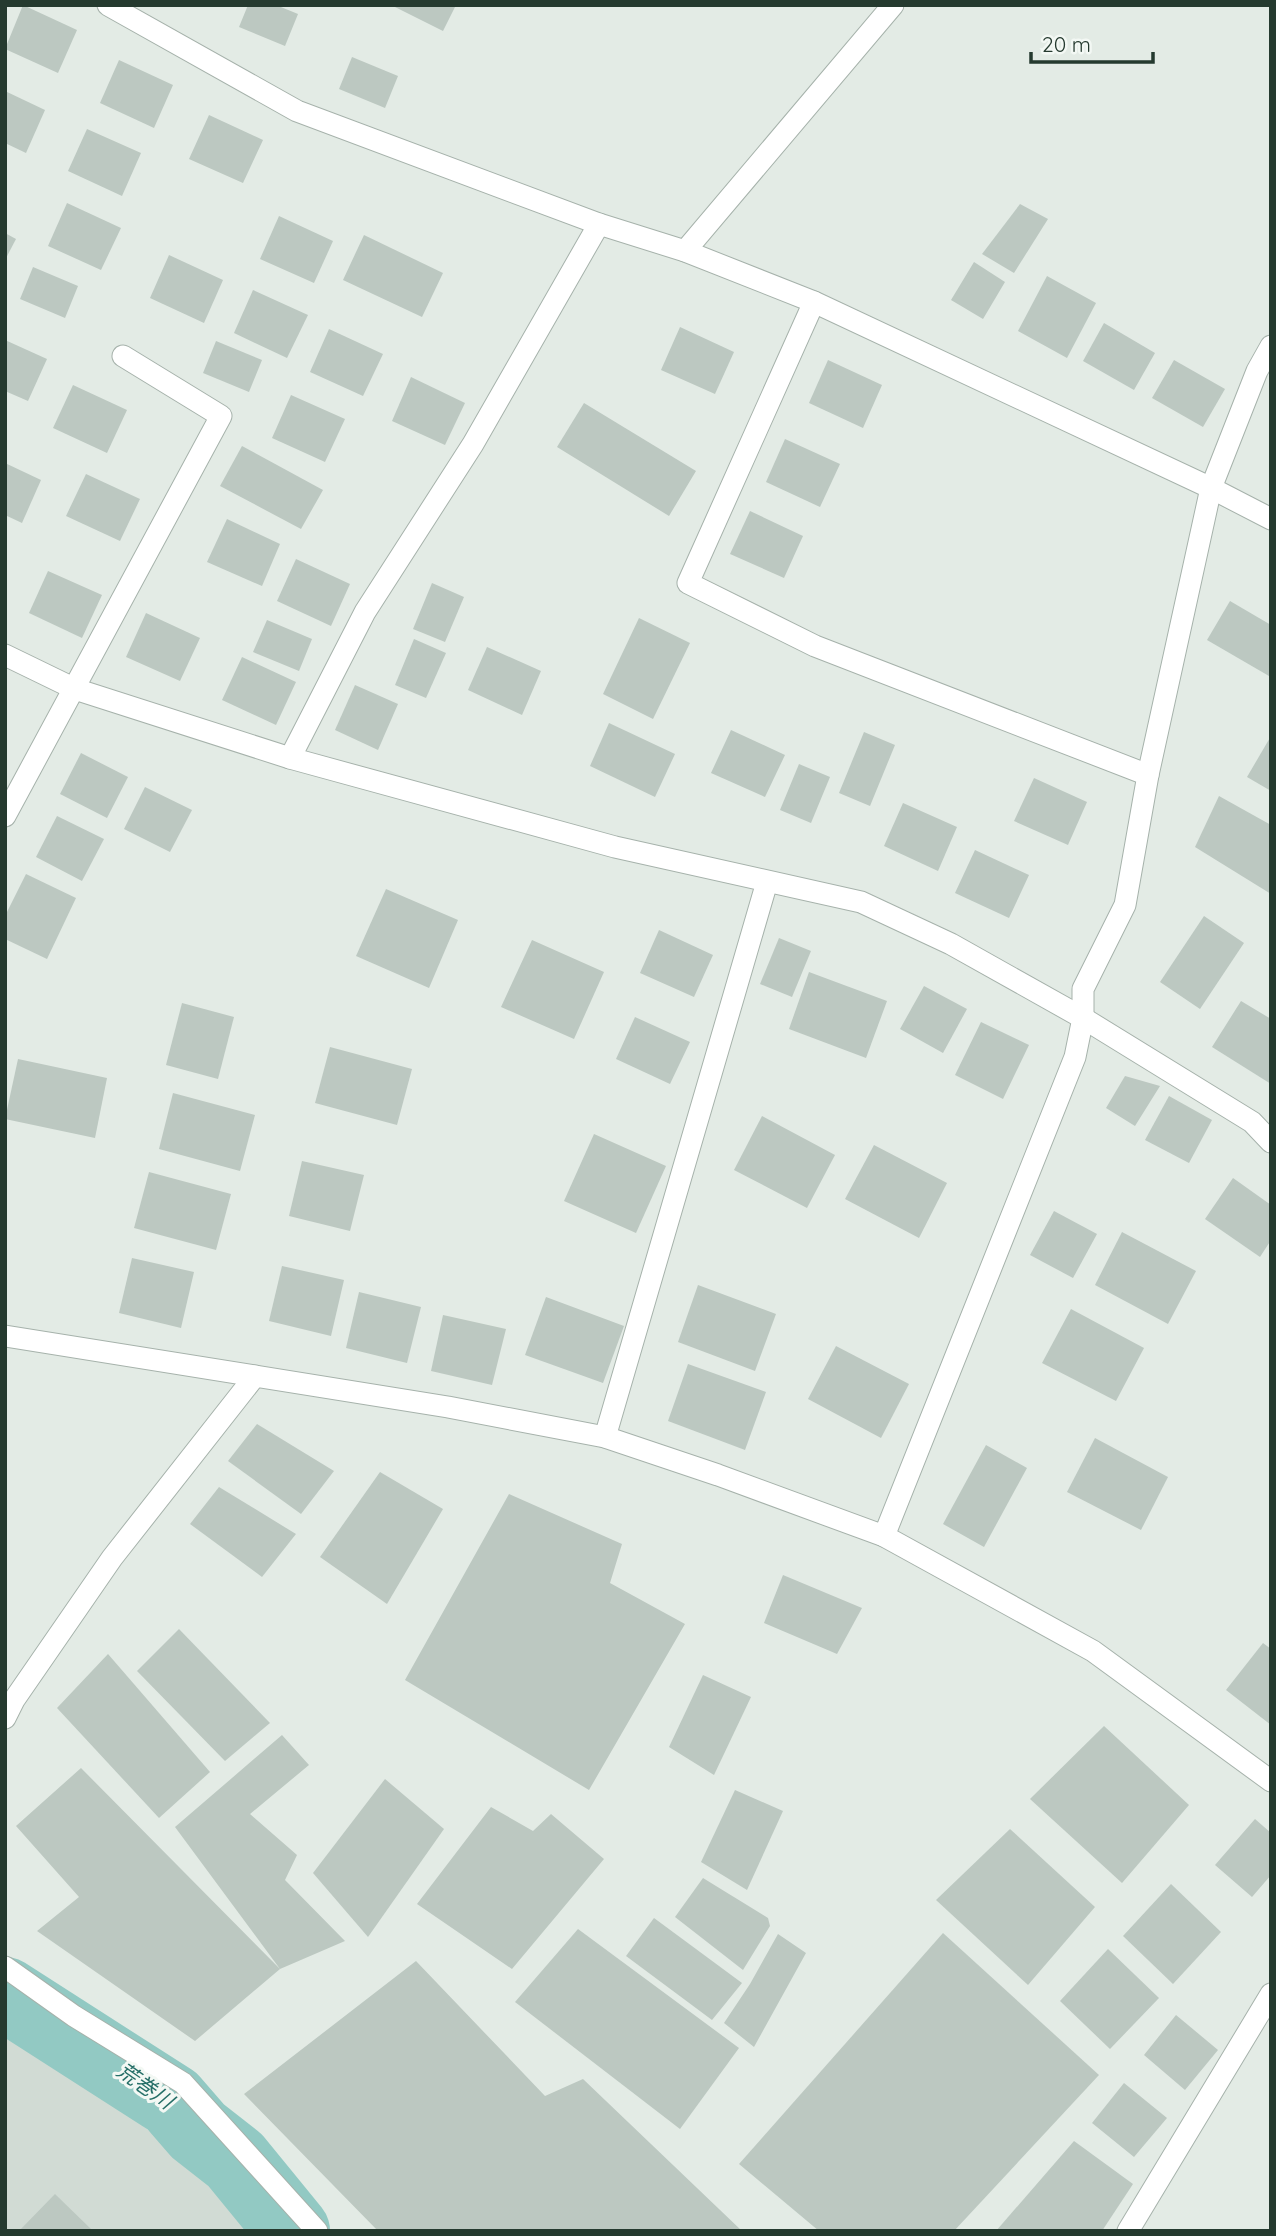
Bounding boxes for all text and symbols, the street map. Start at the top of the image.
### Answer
scale bar [1031,21,1154,65]
text: 20 m [1042,31,1091,57]
water label: 荒巻川 [112,2056,180,2115]

